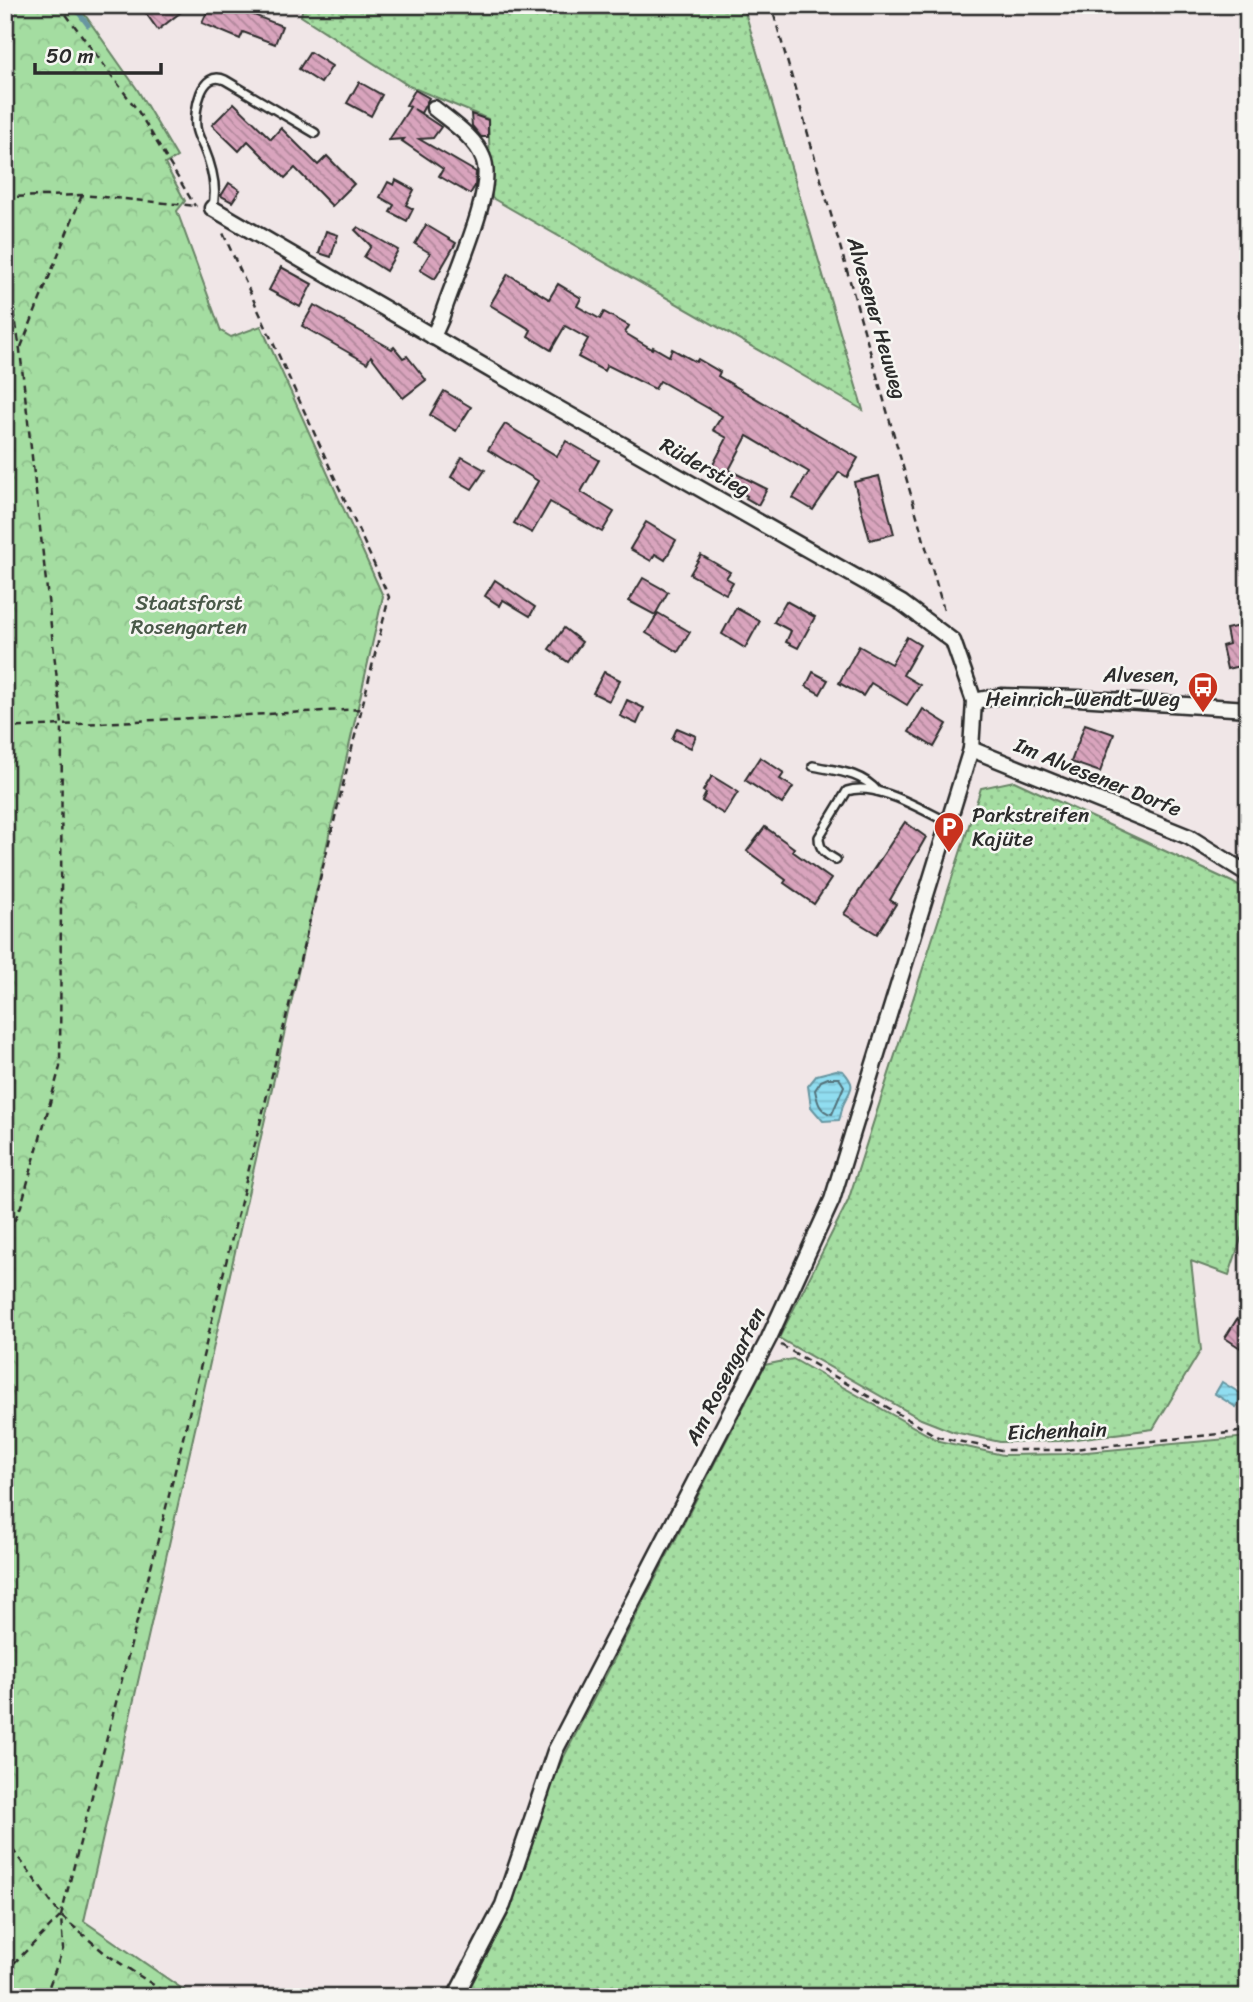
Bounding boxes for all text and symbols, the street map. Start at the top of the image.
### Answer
scale bar [35,32,161,76]
text: 50 m [46,37,94,75]
street label: Alvesener Heuweg [835,231,918,404]
street label: Rüderstieg [653,426,758,508]
park label: Staatsforst Rosengarten [131,584,247,646]
place label: Alvesen, Heinrich-Wendt-Weg [985,656,1180,718]
bus stop icon: Alvesen, Heinrich-Wendt-Weg [1186,670,1220,714]
street label: Im Alvesener Dorfe [1008,726,1188,828]
place label: Parkstreifen Kajüte [972,796,1089,858]
parking icon: Parkstreifen Kajüte [932,810,966,854]
street label: Am Rosengarten [673,1300,776,1453]
street label: Eichenhain [1006,1410,1108,1452]

